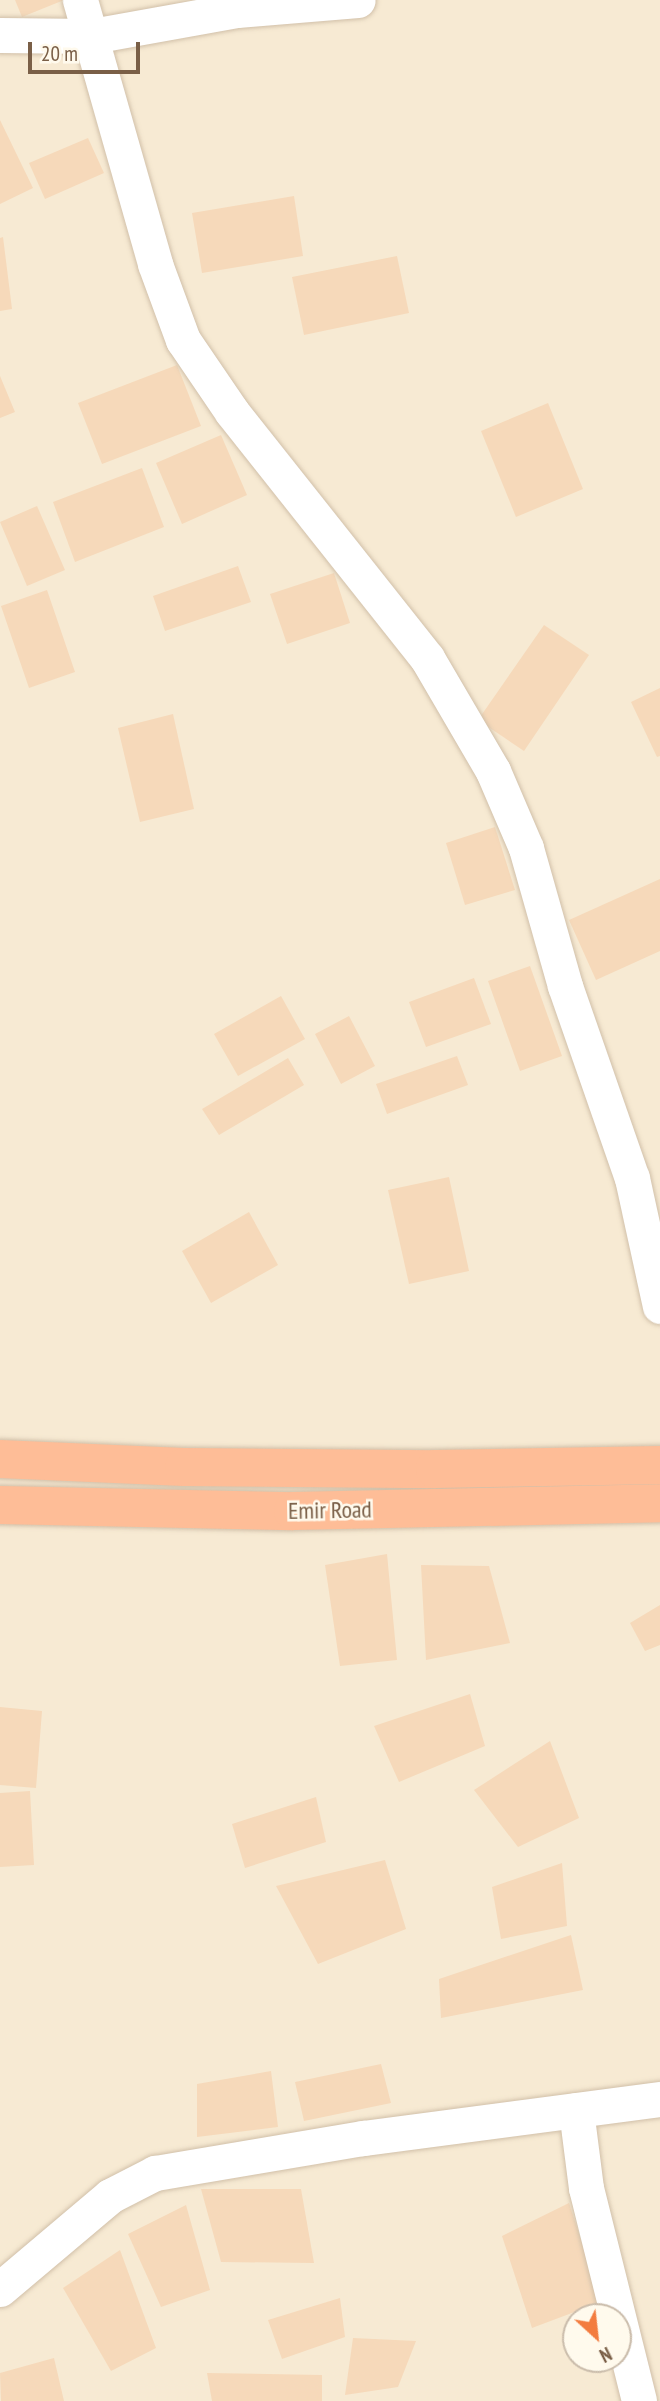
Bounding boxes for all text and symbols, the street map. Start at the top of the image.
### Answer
scale bar [32,28,144,72]
text: 20 m [41,40,78,67]
street label: Emir Road [288,1495,372,1525]
north arrow [562,2303,632,2373]
text: N [596,2342,616,2368]

